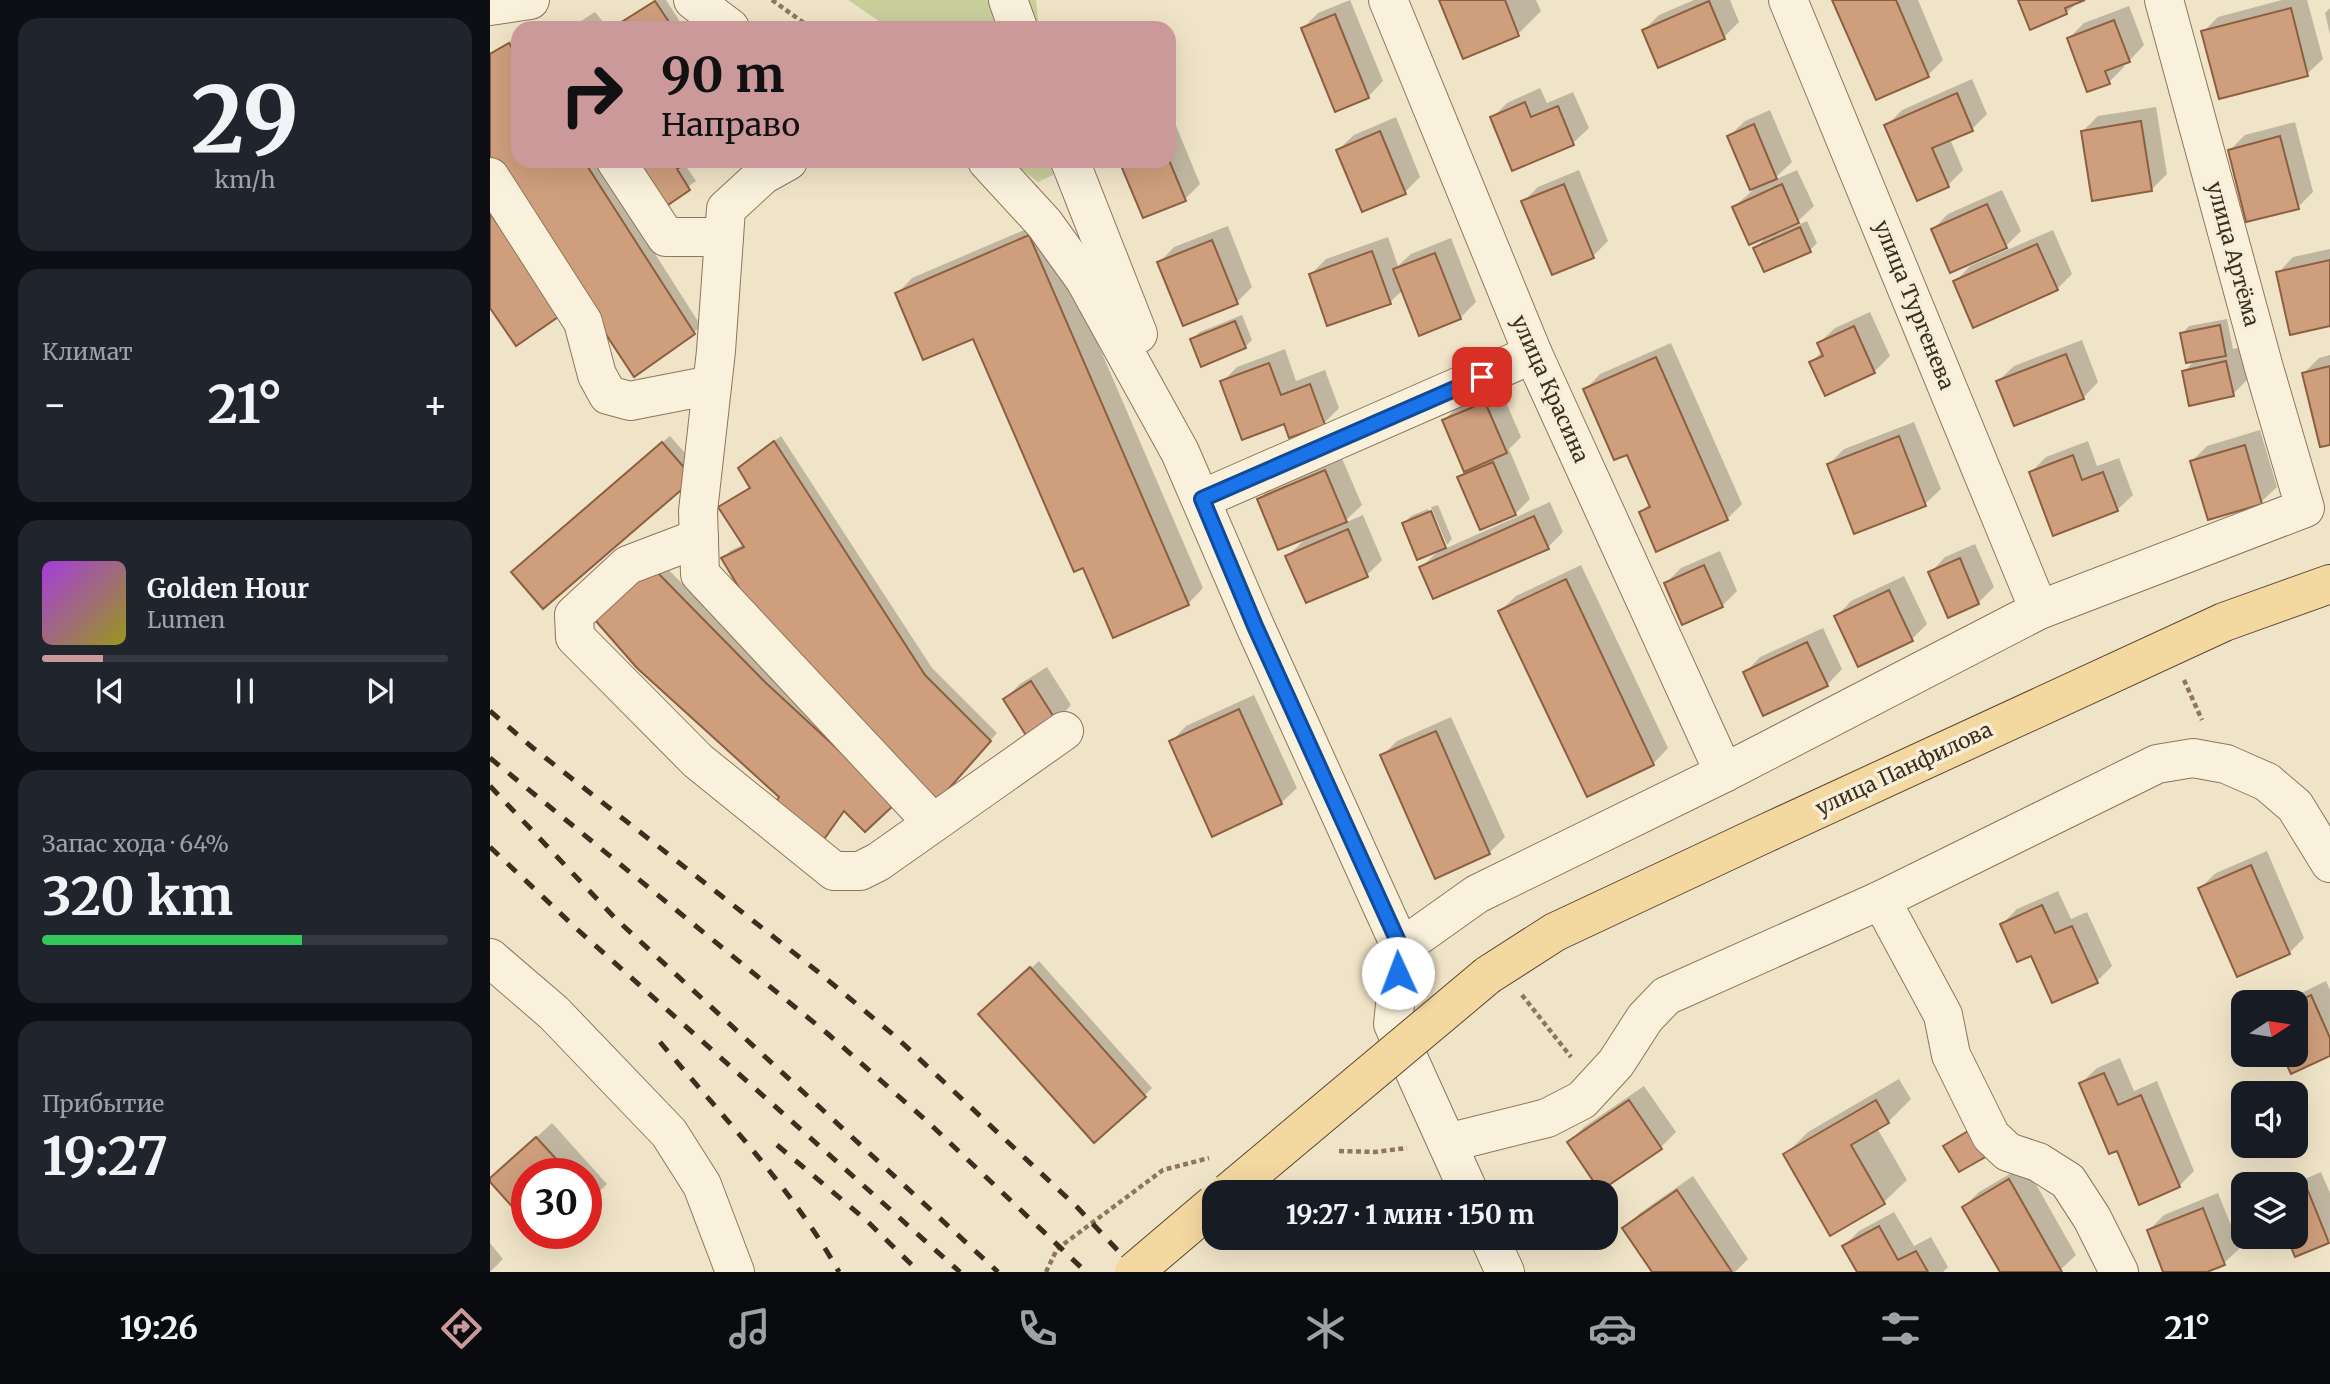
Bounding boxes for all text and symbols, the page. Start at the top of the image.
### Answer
text: 90 m [661,44,785,105]
icon: right [546,49,637,140]
text: 29 [191,62,299,177]
text: Направо [661,105,800,145]
text: km/h [215,165,275,194]
street label: улица Артёма [2201,179,2266,329]
street label: улица Тургенева [1868,216,1961,393]
street label: улица Красина [1506,311,1595,467]
text: Климат [42,337,133,366]
pin [1452,347,1512,407]
icon: arrive [1463,358,1501,396]
text: 21° [207,372,283,437]
text: − [42,381,67,428]
text: + [423,381,448,428]
text: Golden Hour [147,572,309,605]
text: Lumen [147,605,225,634]
icon: previous [91,672,129,710]
icon: pause [226,672,264,710]
icon: next [361,672,399,710]
street label: улица Панфилова [1811,716,1997,821]
text: Запас хода · 64% [42,829,229,858]
text: 320 km [42,864,233,929]
position arrow [1361,936,1435,1010]
north arrow [2231,990,2308,1068]
map controls [2231,990,2308,1249]
button: sound [2231,1081,2308,1158]
text: Прибытие [42,1089,164,1118]
text: 19:27 [42,1124,168,1189]
speed limit sign: 30 [511,1158,602,1249]
button: layers [2231,1172,2308,1249]
text: 19:27 · 1 мин · 150 m [1286,1198,1534,1231]
icon: directions [437,1304,486,1353]
icon: music [725,1304,774,1353]
icon: phone [1013,1304,1062,1353]
icon: climate [1301,1304,1350,1353]
icon: car [1588,1304,1637,1353]
icon: filters [1876,1304,1925,1353]
text: 19:26 [119,1308,198,1348]
text: 21° [2164,1308,2211,1348]

